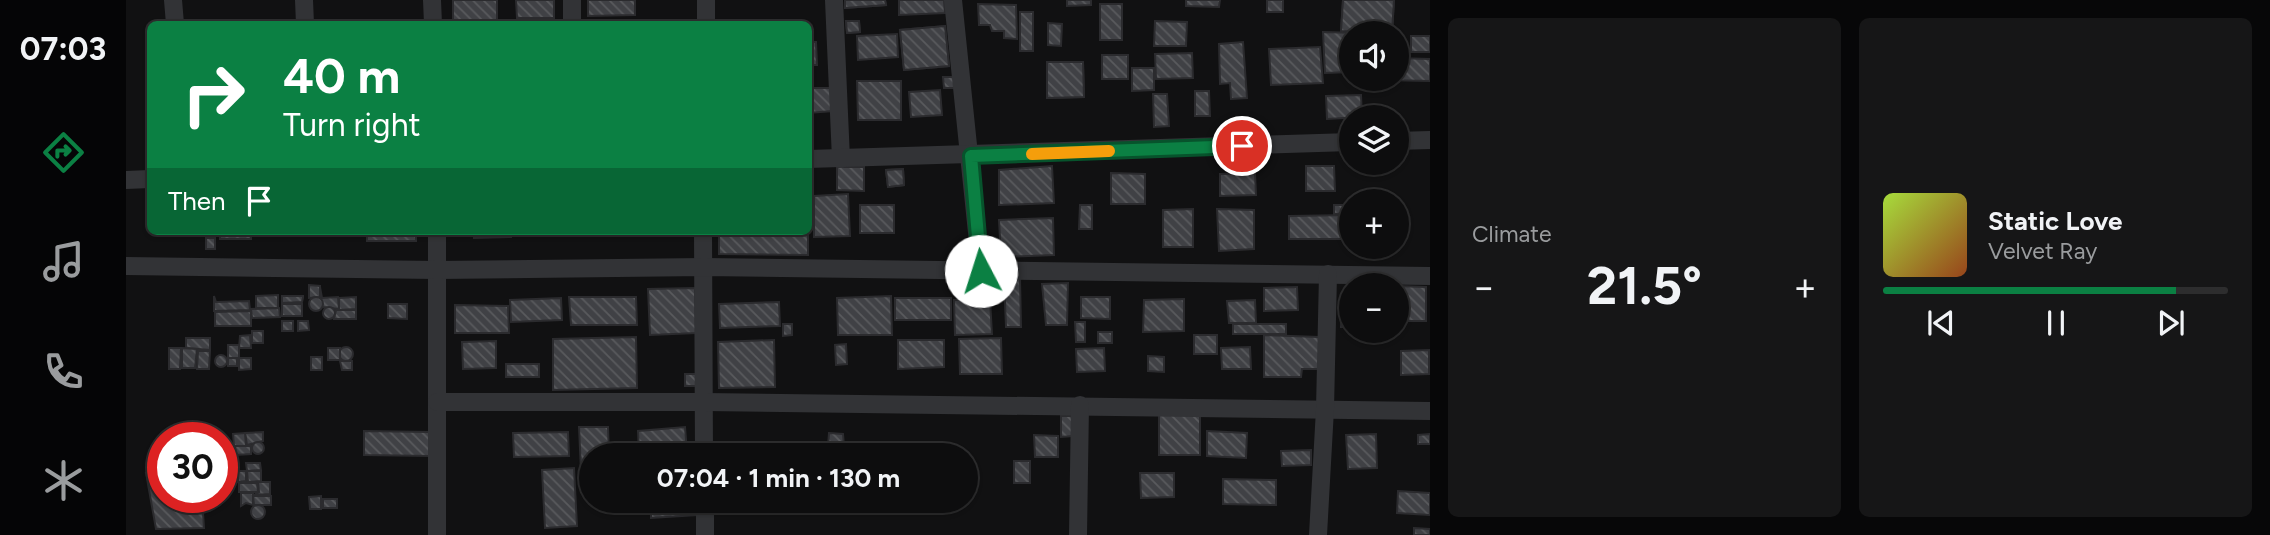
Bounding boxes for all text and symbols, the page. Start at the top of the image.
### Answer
map controls [1339,21,1409,343]
button: sound [1339,21,1409,91]
text: 07:03 [20,30,106,68]
text: 40 m [283,46,400,105]
icon: right [168,49,259,140]
button: layers [1339,105,1409,175]
text: Turn right [283,106,421,144]
pin [1212,116,1272,176]
icon: arrive [1223,127,1261,165]
icon: directions [39,128,88,177]
icon: arrive [240,182,278,220]
text: Then [168,185,226,217]
button: + [1339,189,1409,259]
text: Static Love [1988,205,2122,237]
text: Climate [1472,220,1551,248]
position arrow [944,234,1018,308]
icon: music [39,237,88,286]
text: Velvet Ray [1988,237,2097,265]
text: 21.5° [1587,255,1702,317]
text: − [1472,264,1496,310]
text: + [1793,264,1817,310]
button: − [1339,273,1409,343]
icon: previous [1922,304,1960,342]
icon: pause [2037,304,2075,342]
icon: next [2152,304,2190,342]
icon: phone [39,347,88,396]
speed limit sign: 30 [147,422,238,513]
icon: climate [39,456,88,505]
text: 07:04 · 1 min · 130 m [657,462,900,494]

